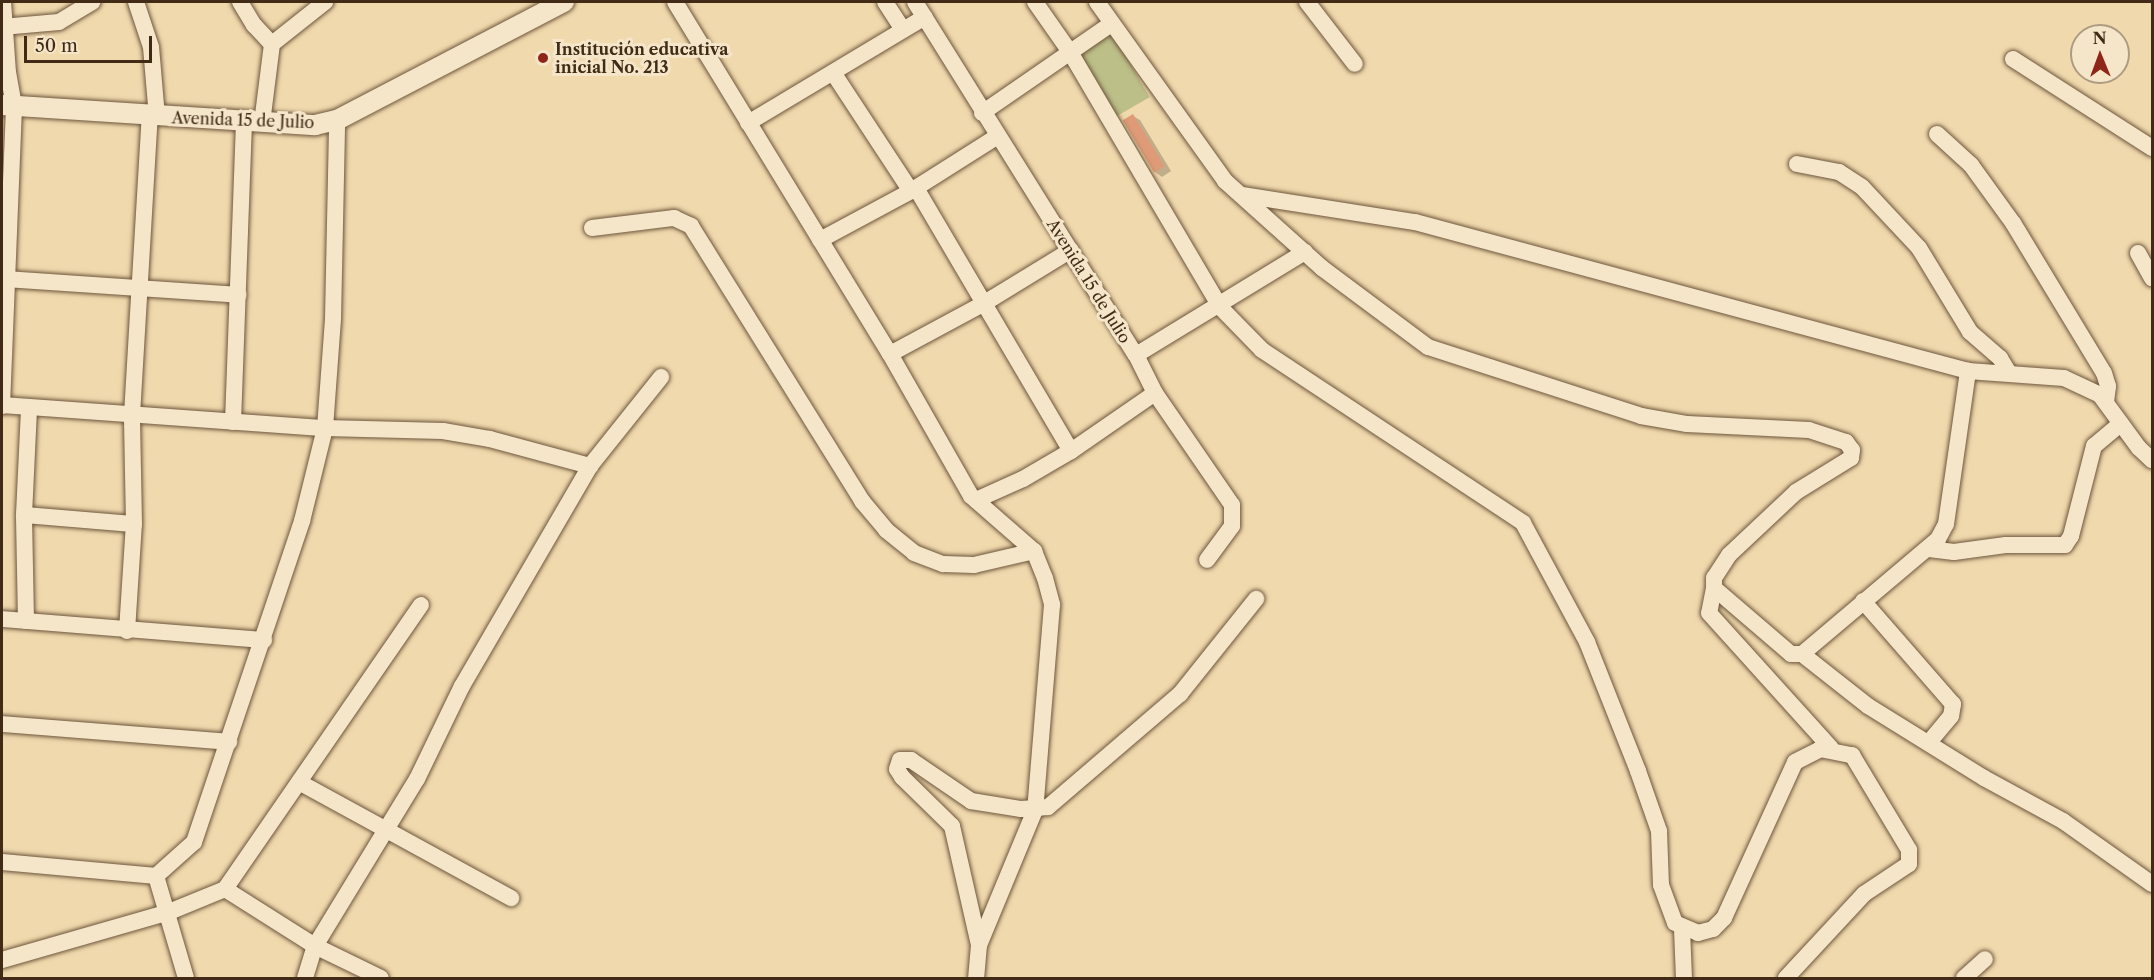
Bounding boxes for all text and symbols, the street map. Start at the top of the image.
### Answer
scale bar [27,24,154,62]
north arrow [2070,24,2130,84]
text: N [2093,28,2107,48]
text: 50 m [35,35,78,57]
place label: Institución educativa inicial No. 213 [555,39,729,77]
marker: Institución educativa inicial No. 213 [536,51,550,65]
street label: Avenida 15 de Julio [171,108,315,132]
street label: Avenida 15 de Julio [1043,215,1135,347]

